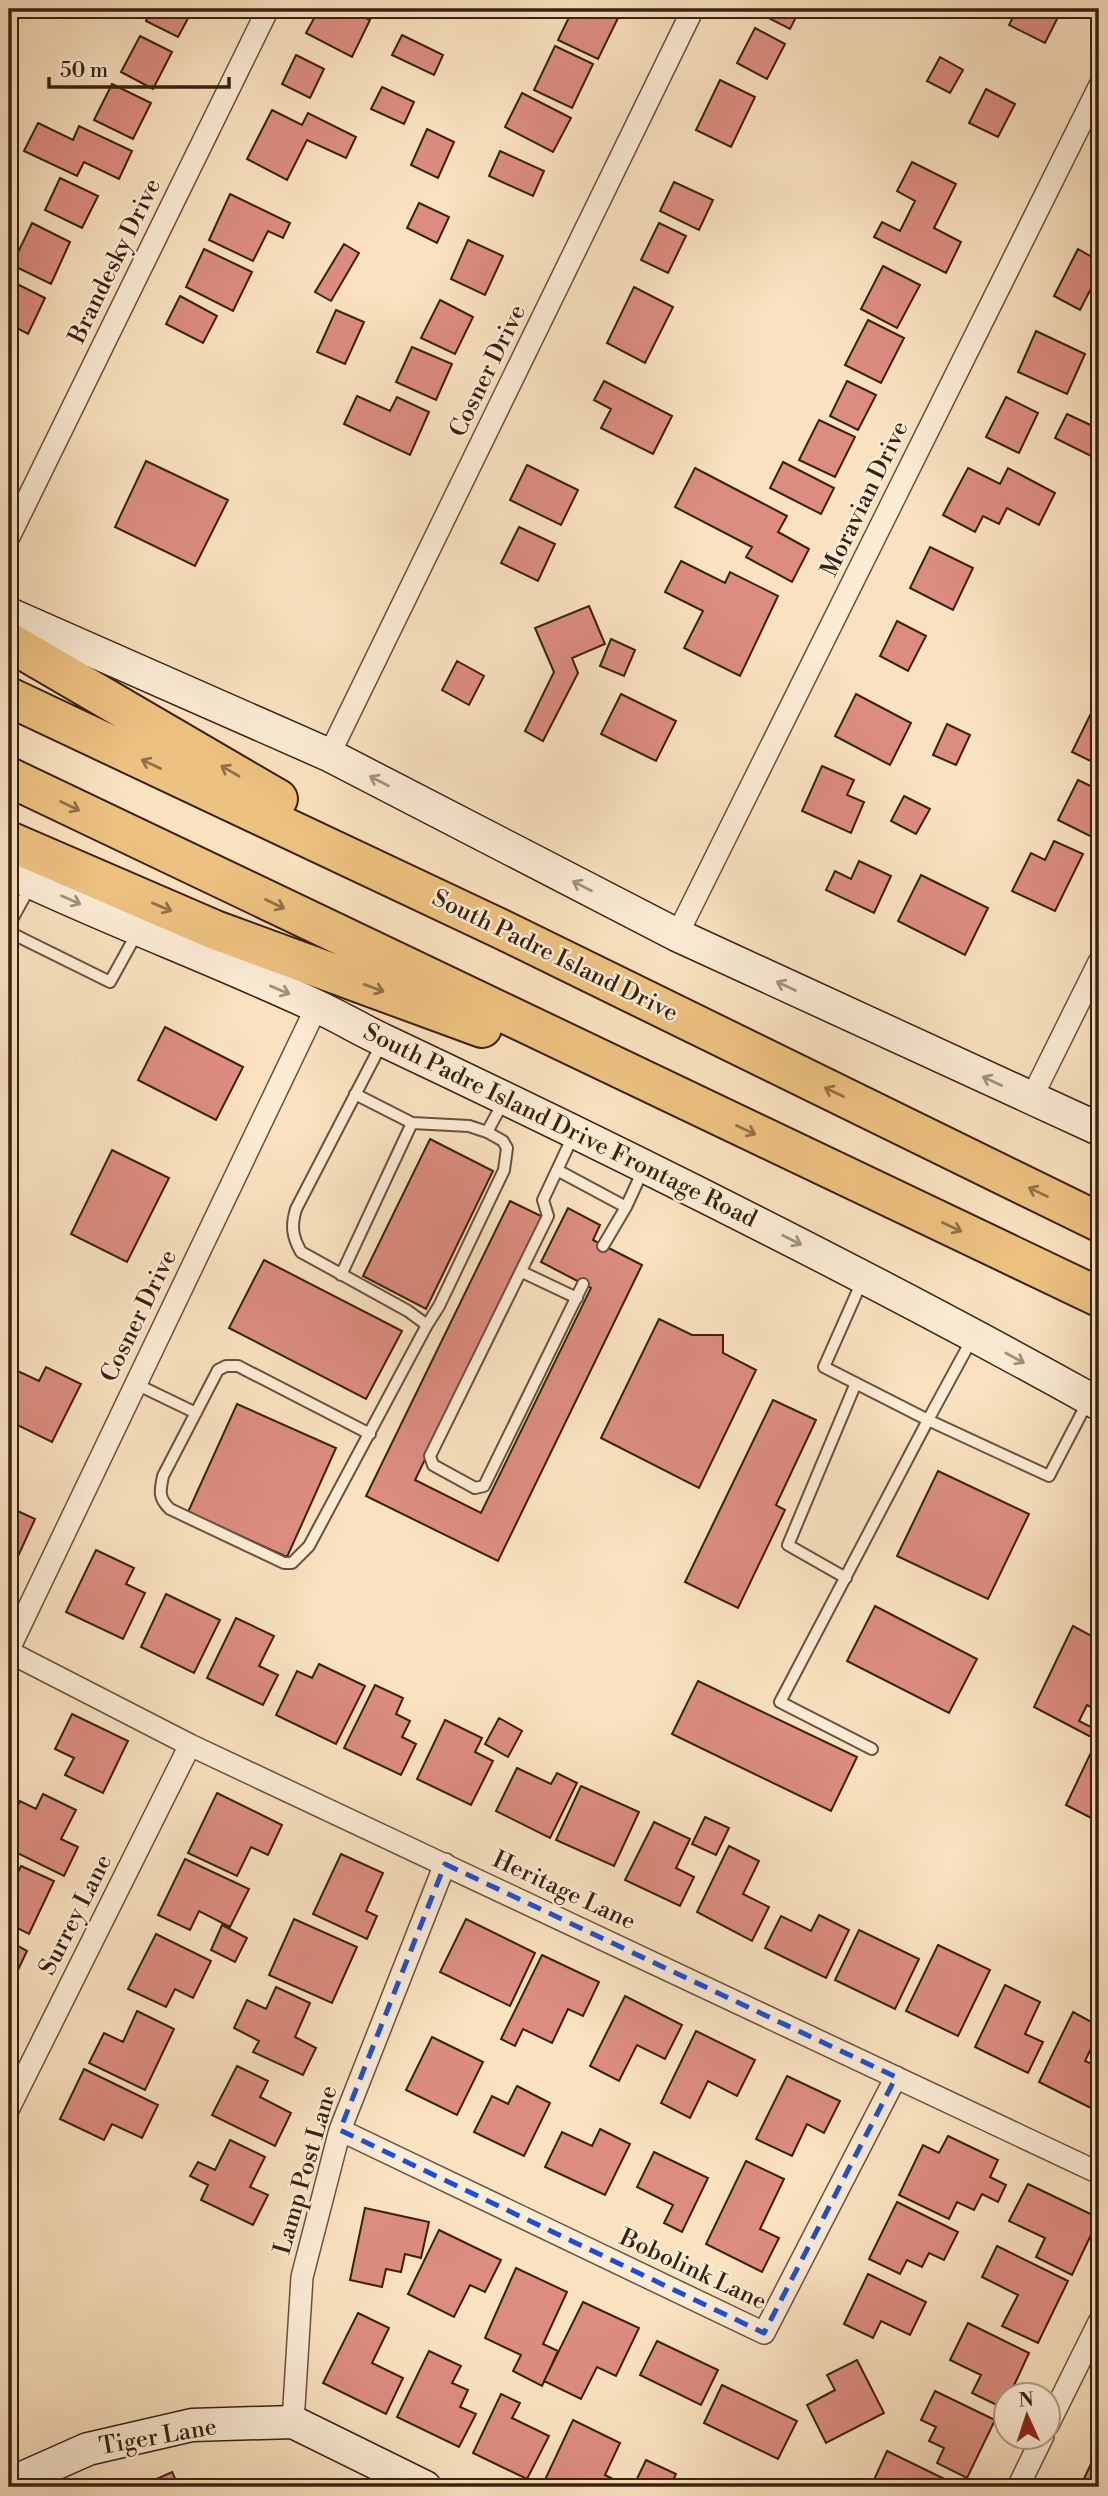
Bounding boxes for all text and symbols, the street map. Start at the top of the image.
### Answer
scale bar [49,46,229,90]
text: 50 m [60,58,108,84]
street label: Brandesky Drive [62,174,168,349]
street label: Cosner Drive [443,300,533,442]
street label: Moravian Drive [814,416,916,582]
one-way arrow [141,757,162,770]
one-way arrow [221,764,241,778]
one-way arrow [370,774,390,788]
one-way arrow [59,800,80,813]
one-way arrow [572,878,592,892]
street label: South Padre Island Drive [427,883,683,1029]
one-way arrow [60,894,81,907]
one-way arrow [265,899,286,912]
one-way arrow [150,901,172,914]
one-way arrow [776,978,797,992]
one-way arrow [362,983,384,995]
one-way arrow [268,984,290,997]
street label: South Padre Island Drive Frontage Road [358,1017,762,1235]
one-way arrow [982,1074,1004,1087]
one-way arrow [824,1084,845,1098]
one-way arrow [735,1123,756,1137]
one-way arrow [1028,1184,1049,1198]
one-way arrow [940,1221,962,1234]
one-way arrow [781,1234,802,1248]
street label: Cosner Drive [94,1245,184,1387]
one-way arrow [1004,1352,1025,1365]
street label: Heritage Lane [488,1845,640,1937]
street label: Surrey Lane [33,1850,119,1980]
street label: Lamp Post Lane [268,2082,344,2258]
street label: Bobolink Lane [614,2222,771,2317]
north arrow [992,2380,1062,2450]
text: N [1018,2388,1034,2412]
street label: Tiger Lane [97,2412,219,2462]

